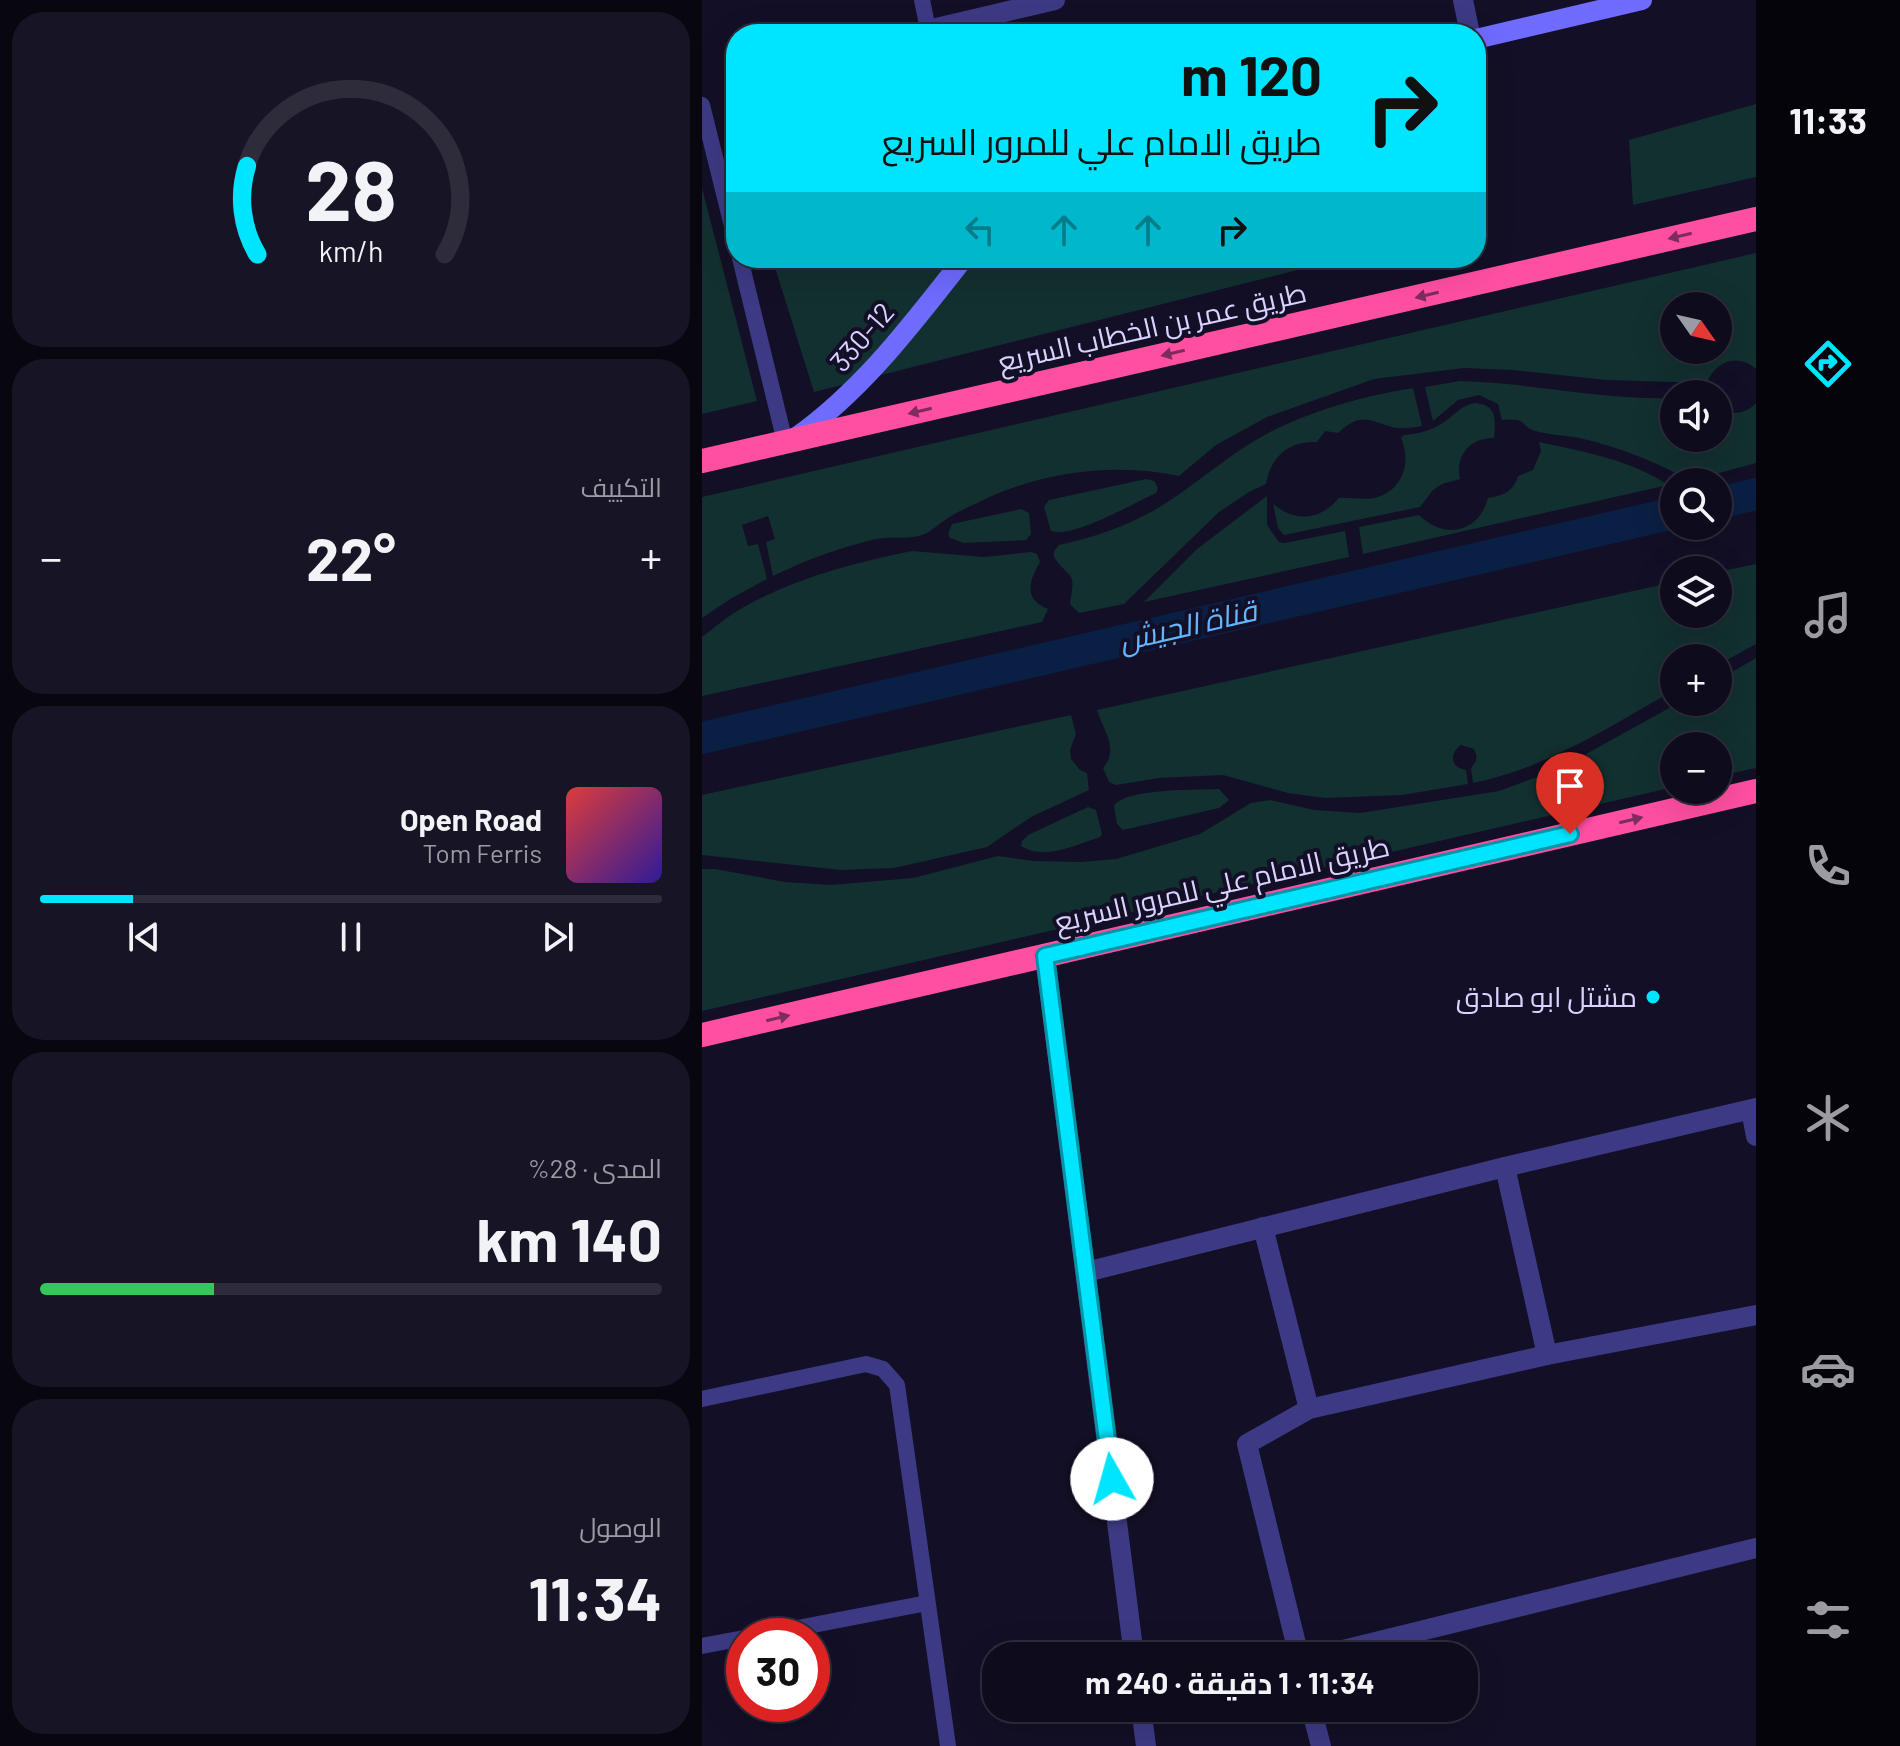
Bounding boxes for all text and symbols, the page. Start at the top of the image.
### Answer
text: 120 m [1181,40,1322,107]
icon: right [1350,56,1454,160]
text: 11:33 [1789,98,1867,141]
text: طريق الامام علي للمرور السريع [882,119,1322,162]
text: 28 [305,138,397,238]
icon: left [958,208,1002,252]
icon: ahead [1042,208,1086,252]
icon: ahead [1126,208,1170,252]
icon: right [1210,208,1254,252]
one-way arrow [1667,231,1692,243]
text: km/h [319,234,383,269]
street label: طريق عمر بن الخطاب السريع [994,274,1310,381]
one-way arrow [1414,289,1439,302]
north arrow [1660,292,1732,364]
map controls [1660,292,1732,804]
street label: 330-12 [822,295,900,378]
icon: directions [1800,336,1856,392]
one-way arrow [1161,347,1186,360]
button: sound [1660,380,1732,452]
one-way arrow [907,406,932,418]
button: search [1660,468,1732,540]
text: التكييف [580,471,662,502]
text: 22° [306,521,396,593]
text: − [40,530,62,583]
text: + [640,530,662,583]
button: layers [1660,556,1732,628]
icon: music [1800,587,1856,643]
water label: قناة الجيش [1115,590,1262,659]
button: + [1660,644,1732,716]
button: − [1660,732,1732,804]
pin [1536,752,1604,834]
icon: arrive [1548,764,1592,808]
text: Open Road [400,801,542,837]
one-way arrow [1619,813,1644,826]
street label: طريق الامام علي للمرور السريع [1051,828,1394,944]
text: Tom Ferris [423,837,542,868]
icon: phone [1800,838,1856,894]
icon: previous [122,915,166,959]
icon: pause [329,915,373,959]
icon: next [536,915,580,959]
place label: مشتل ابو صادق [1456,979,1637,1014]
marker: مشتل ابو صادق [1644,988,1662,1006]
one-way arrow [766,1011,791,1023]
icon: climate [1800,1090,1856,1146]
text: المدى · 28% [528,1152,662,1183]
text: 140 km [476,1202,662,1274]
icon: car [1800,1341,1856,1397]
position arrow [1070,1437,1154,1521]
text: الوصول [579,1511,662,1542]
text: 11:34 [529,1561,662,1633]
icon: filters [1800,1592,1856,1648]
speed limit sign: 30 [726,1618,830,1722]
text: 11:34 · 1 دقيقة · 240 m [1085,1664,1375,1700]

